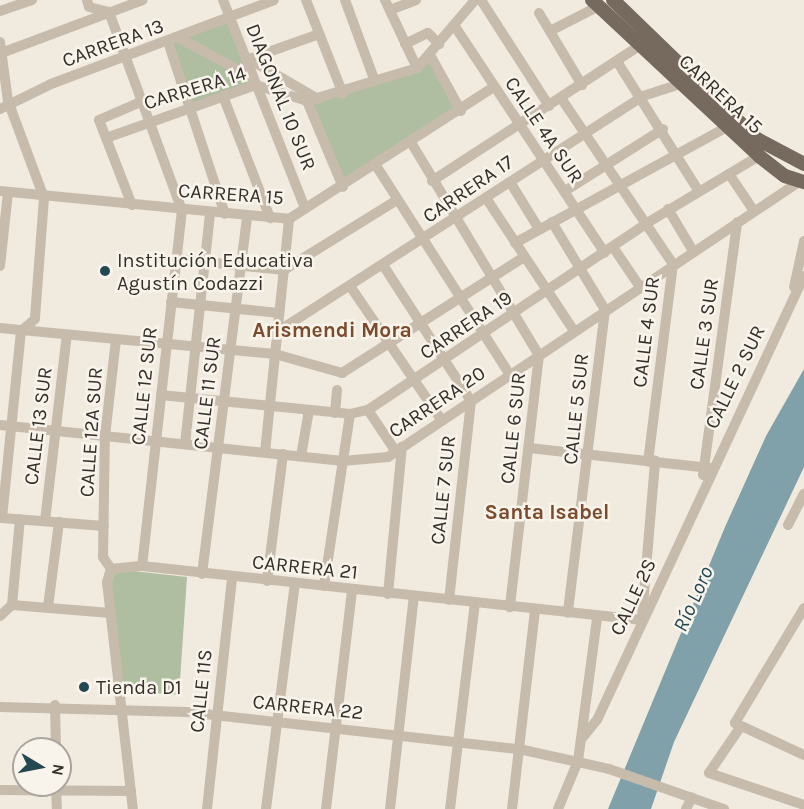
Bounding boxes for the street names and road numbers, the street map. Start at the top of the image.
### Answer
street label: CARRERA 13 [59,14,167,72]
street label: DIAGONAL 10 SUR [241,20,321,174]
street label: CARRERA 15 [674,49,768,139]
street label: CARRERA 14 [141,61,249,115]
street label: CALLE 4A SUR [500,72,588,188]
street label: CARRERA 17 [418,150,518,228]
street label: CARRERA 15 [177,178,285,210]
street label: CALLE 4 SUR [627,275,665,389]
street label: CALLE 3 SUR [684,277,724,391]
street label: CARRERA 19 [415,285,517,365]
street label: CALLE 2 SUR [700,321,770,433]
street label: CALLE 12 SUR [126,326,162,446]
street label: CALLE 11 SUR [188,335,226,451]
street label: CALLE 5 SUR [558,352,594,466]
street label: CARRERA 20 [384,361,490,443]
street label: CALLE 13 SUR [19,365,57,487]
street label: CALLE 12A SUR [74,366,108,498]
street label: CALLE 6 SUR [495,371,531,485]
street label: CALLE 7 SUR [425,434,461,546]
street label: CARRERA 21 [251,550,359,584]
street label: CALLE 2S [605,555,661,639]
street label: CALLE 11S [185,648,217,734]
street label: CARRERA 22 [251,689,365,725]

